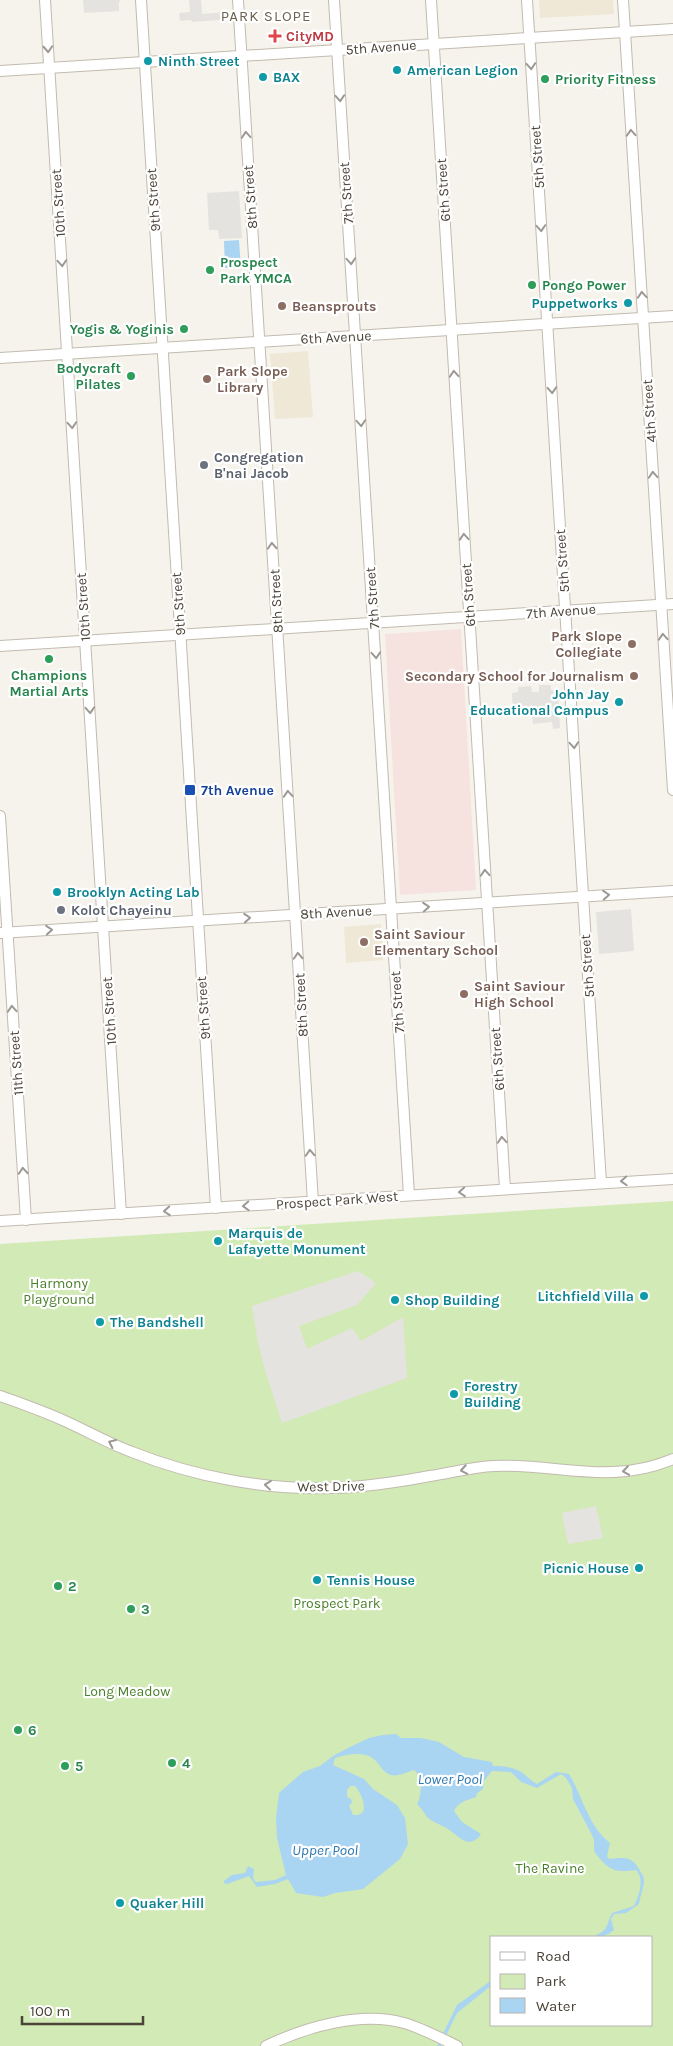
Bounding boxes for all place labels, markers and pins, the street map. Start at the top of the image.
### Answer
place label: CityMD [286,28,334,45]
marker: CityMD [268,29,282,43]
place label: Ninth Street [158,53,240,70]
marker: Ninth Street [142,55,154,67]
place label: American Legion [407,62,518,79]
marker: American Legion [391,64,403,76]
place label: BAX [273,69,301,86]
marker: BAX [257,71,269,83]
place label: Priority Fitness [555,71,656,88]
marker: Priority Fitness [539,73,551,85]
place label: Prospect Park YMCA [220,254,292,287]
marker: Prospect Park YMCA [204,264,216,276]
place label: Pongo Power [542,277,626,294]
marker: Pongo Power [526,279,538,291]
place label: Puppetworks [531,295,618,312]
marker: Puppetworks [622,297,634,309]
place label: Beansprouts [292,298,376,315]
marker: Beansprouts [276,300,288,312]
place label: Yogis & Yoginis [70,321,174,338]
marker: Yogis & Yoginis [178,323,190,335]
place label: Bodycraft Pilates [57,360,121,393]
place label: Park Slope Library [217,363,288,396]
marker: Bodycraft Pilates [125,370,137,382]
marker: Park Slope Library [201,373,213,385]
place label: Congregation B'nai Jacob [214,449,304,482]
marker: Congregation B'nai Jacob [198,459,210,471]
place label: Park Slope Collegiate [551,628,622,661]
marker: Park Slope Collegiate [626,638,638,650]
marker: Champions Martial Arts [43,653,55,665]
place label: Champions Martial Arts [9,667,89,700]
place label: Secondary School for Journalism [405,668,624,685]
marker: Secondary School for Journalism [628,670,640,682]
place label: John Jay Educational Campus [470,686,609,719]
marker: John Jay Educational Campus [613,696,625,708]
place label: 7th Avenue [201,782,274,799]
marker: 7th Avenue [183,783,197,797]
place label: Brooklyn Acting Lab [67,884,200,901]
marker: Brooklyn Acting Lab [51,886,63,898]
place label: Kolot Chayeinu [71,902,172,919]
marker: Kolot Chayeinu [55,904,67,916]
place label: Saint Saviour Elementary School [374,926,498,959]
marker: Saint Saviour Elementary School [358,936,370,948]
place label: Saint Saviour High School [474,978,565,1011]
marker: Saint Saviour High School [458,988,470,1000]
place label: Marquis de Lafayette Monument [228,1225,366,1258]
marker: Marquis de Lafayette Monument [212,1235,224,1247]
place label: Litchfield Villa [538,1288,634,1305]
marker: Litchfield Villa [638,1290,650,1302]
place label: Shop Building [405,1292,499,1309]
marker: Shop Building [389,1294,401,1306]
place label: The Bandshell [110,1314,204,1331]
marker: The Bandshell [94,1316,106,1328]
place label: Forestry Building [464,1378,521,1411]
marker: Forestry Building [448,1388,460,1400]
place label: Picnic House [543,1560,629,1577]
marker: Picnic House [633,1562,645,1574]
place label: Tennis House [327,1572,415,1589]
marker: Tennis House [311,1574,323,1586]
place label: 2 [68,1578,76,1595]
marker: 2 [52,1580,64,1592]
place label: 3 [141,1601,150,1618]
marker: 3 [125,1603,137,1615]
place label: 6 [28,1722,37,1739]
marker: 6 [12,1724,24,1736]
place label: 4 [182,1755,191,1772]
marker: 4 [166,1757,178,1769]
place label: 5 [75,1758,83,1775]
marker: 5 [59,1760,71,1772]
place label: Quaker Hill [130,1895,204,1912]
marker: Quaker Hill [114,1897,126,1909]

